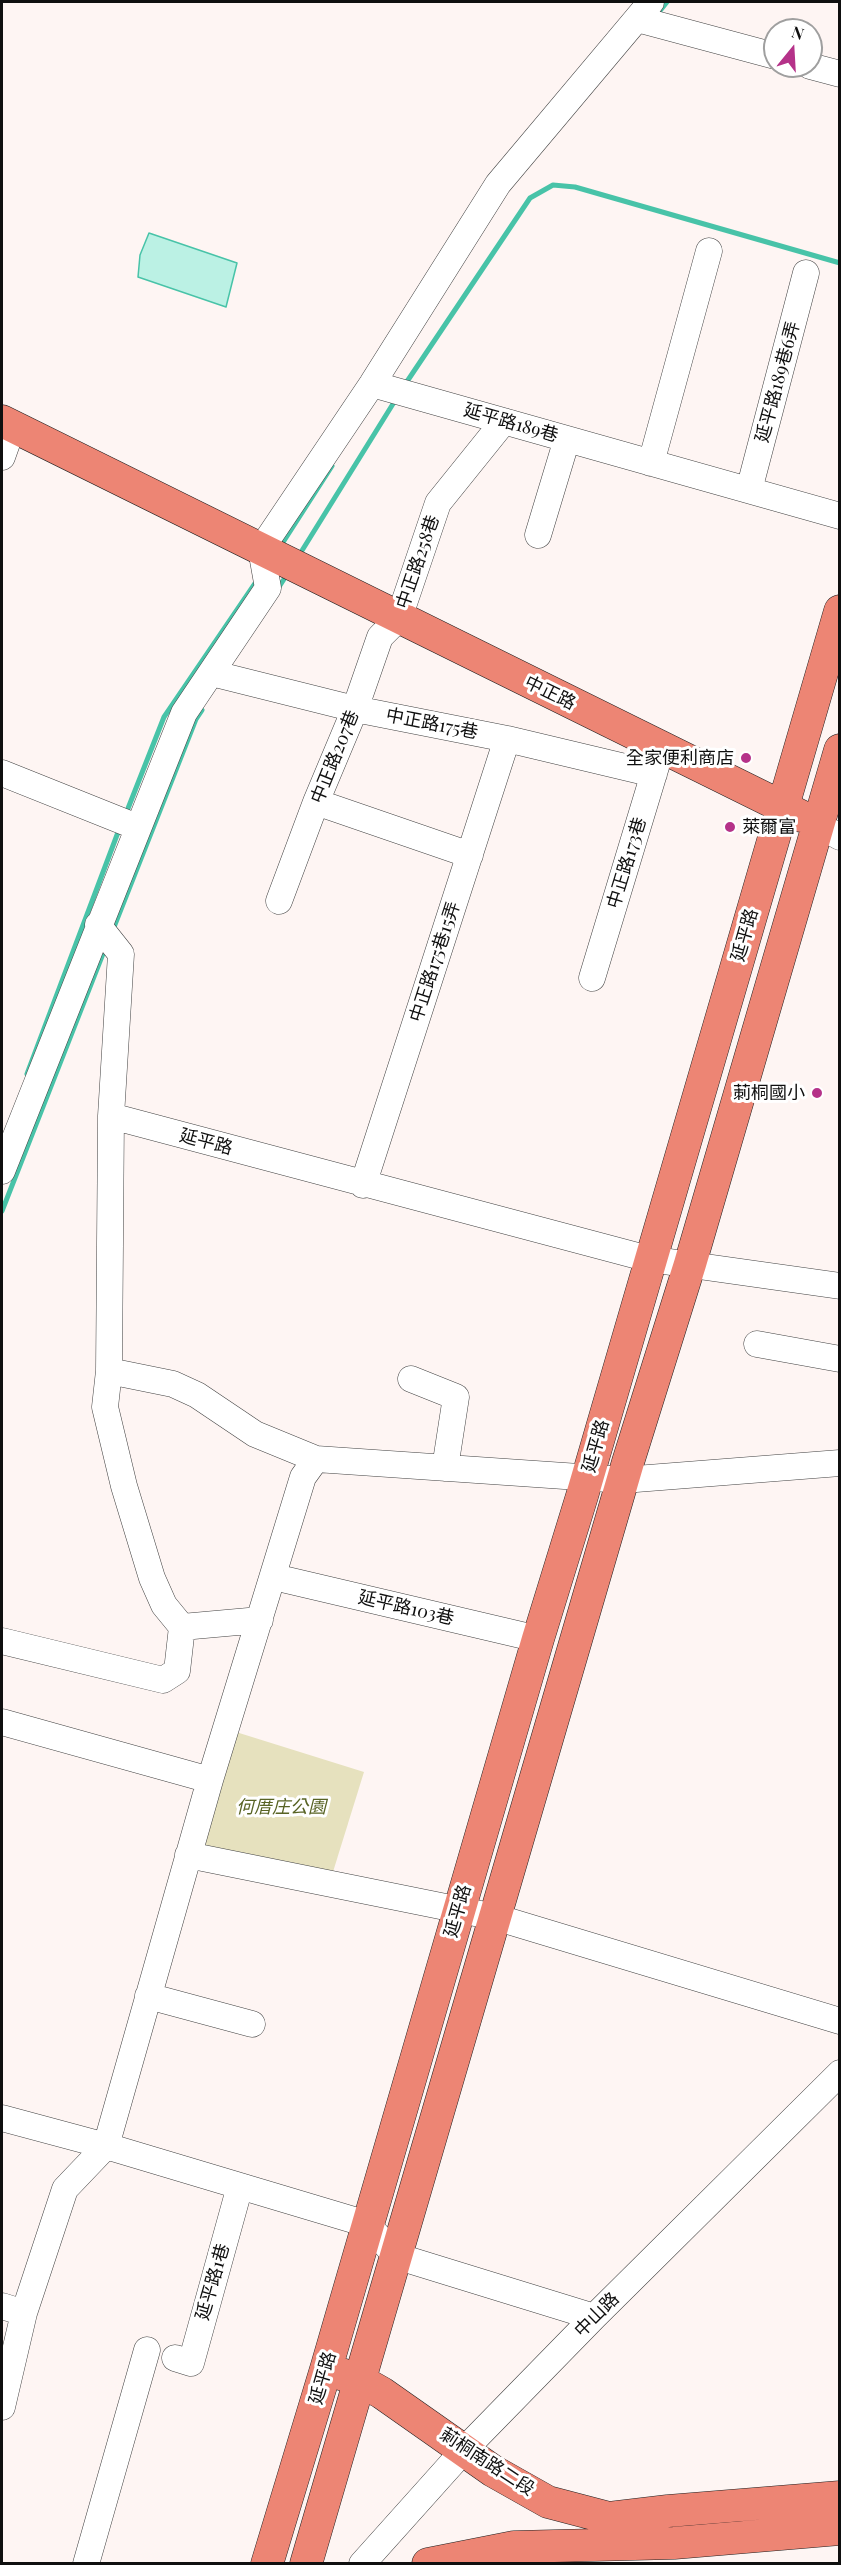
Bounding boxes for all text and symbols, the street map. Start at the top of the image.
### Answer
north arrow [763,18,823,78]
text: N [789,21,807,44]
street label: 延平路189巷6弄 [751,319,805,445]
street label: 延平路189巷 [461,399,561,447]
street label: 中正路258巷 [392,512,444,612]
street label: 中正路 [521,671,579,715]
street label: 中正路175巷 [384,704,480,744]
street label: 中正路207巷 [306,707,364,807]
place label: 全家便利商店 [626,747,734,769]
marker: 全家便利商店 [739,751,753,765]
street label: 中正路173巷 [603,815,651,911]
place label: 萊爾富 [742,816,796,838]
marker: 萊爾富 [723,820,737,834]
street label: 中正路175巷15弄 [405,899,465,1025]
street label: 延平路 [727,906,763,964]
place label: 莿桐國小 [733,1082,805,1104]
marker: 莿桐國小 [810,1086,824,1100]
street label: 延平路 [177,1125,235,1159]
street label: 延平路 [578,1417,614,1475]
street label: 延平路103巷 [356,1587,456,1629]
park label: 何厝庄公園 [236,1796,326,1818]
street label: 延平路 [440,1882,476,1940]
street label: 延平路1巷 [192,2241,234,2323]
street label: 中山路 [570,2288,624,2342]
street label: 延平路 [305,2349,341,2407]
street label: 莿桐南路二段 [436,2424,538,2500]

